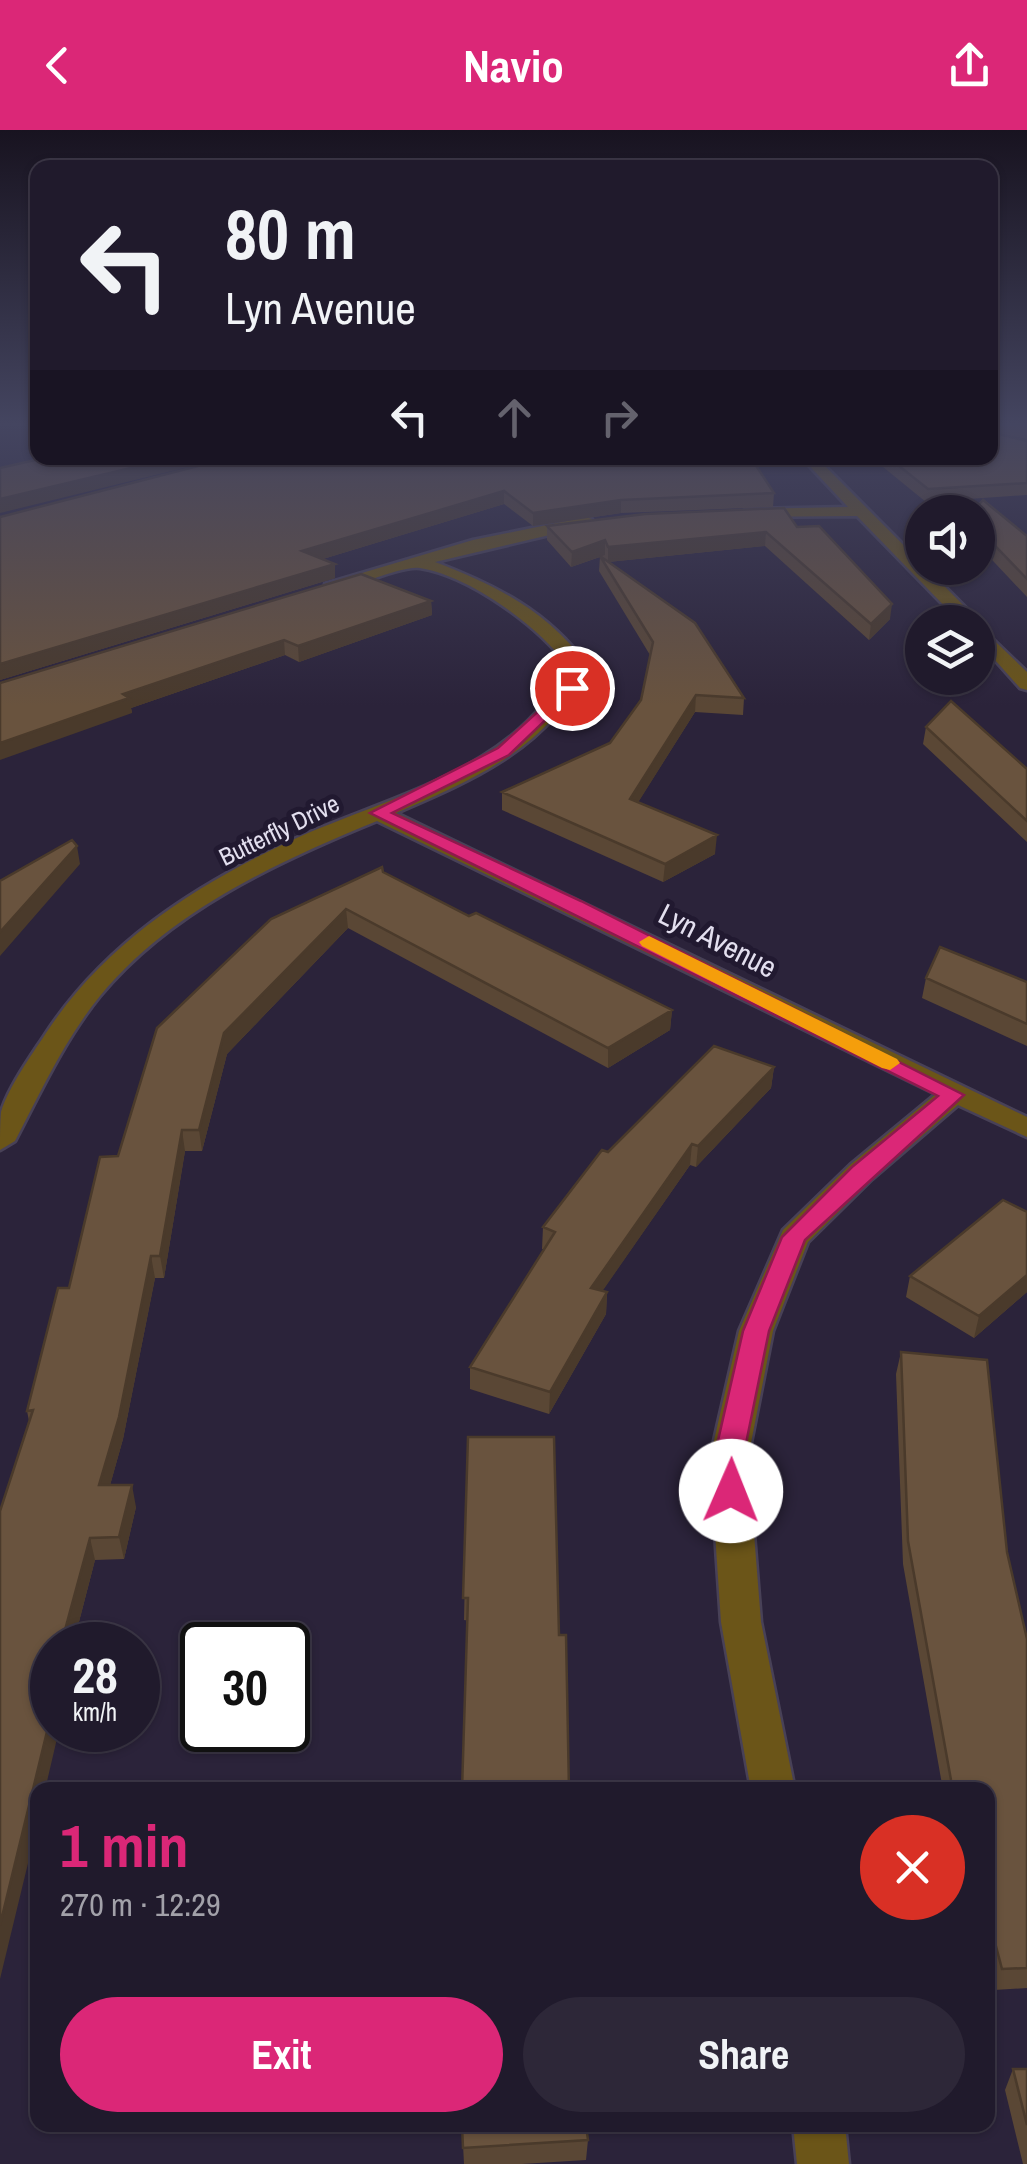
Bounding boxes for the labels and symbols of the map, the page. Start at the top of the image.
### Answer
pin [530,646,615,731]
street label: Butterfly Drive [213,786,345,874]
street label: Lyn Avenue [652,893,784,987]
position arrow [679,1439,783,1543]
speed limit sign: 30 [180,1622,310,1752]

